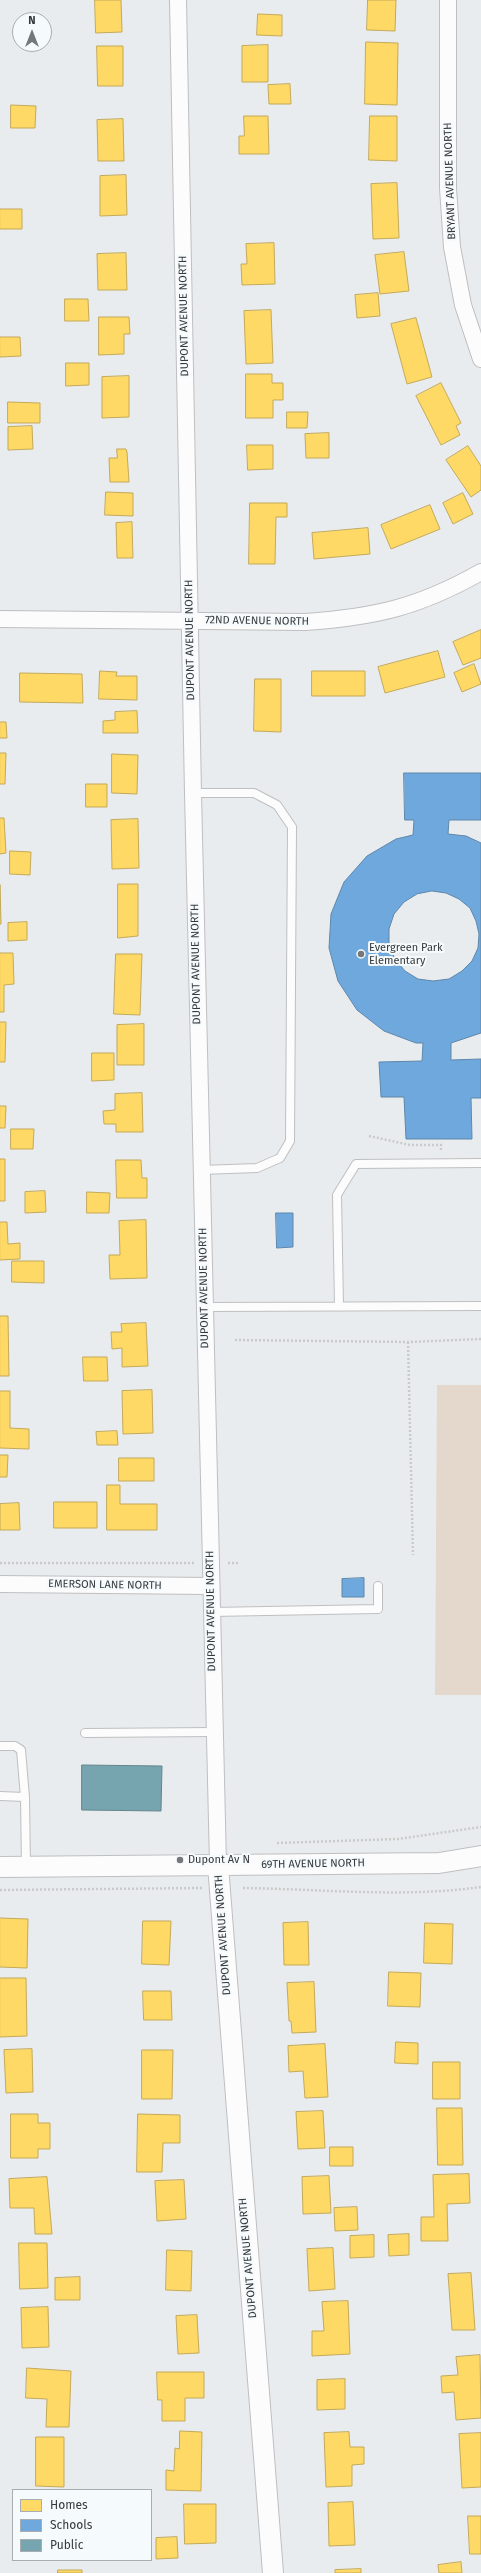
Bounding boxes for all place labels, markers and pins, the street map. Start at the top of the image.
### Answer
place label: Evergreen Park Elementary [369,941,443,967]
marker: Evergreen Park Elementary [356,949,366,959]
place label: Dupont Av N [188,1853,250,1867]
marker: Dupont Av N [175,1855,185,1865]

